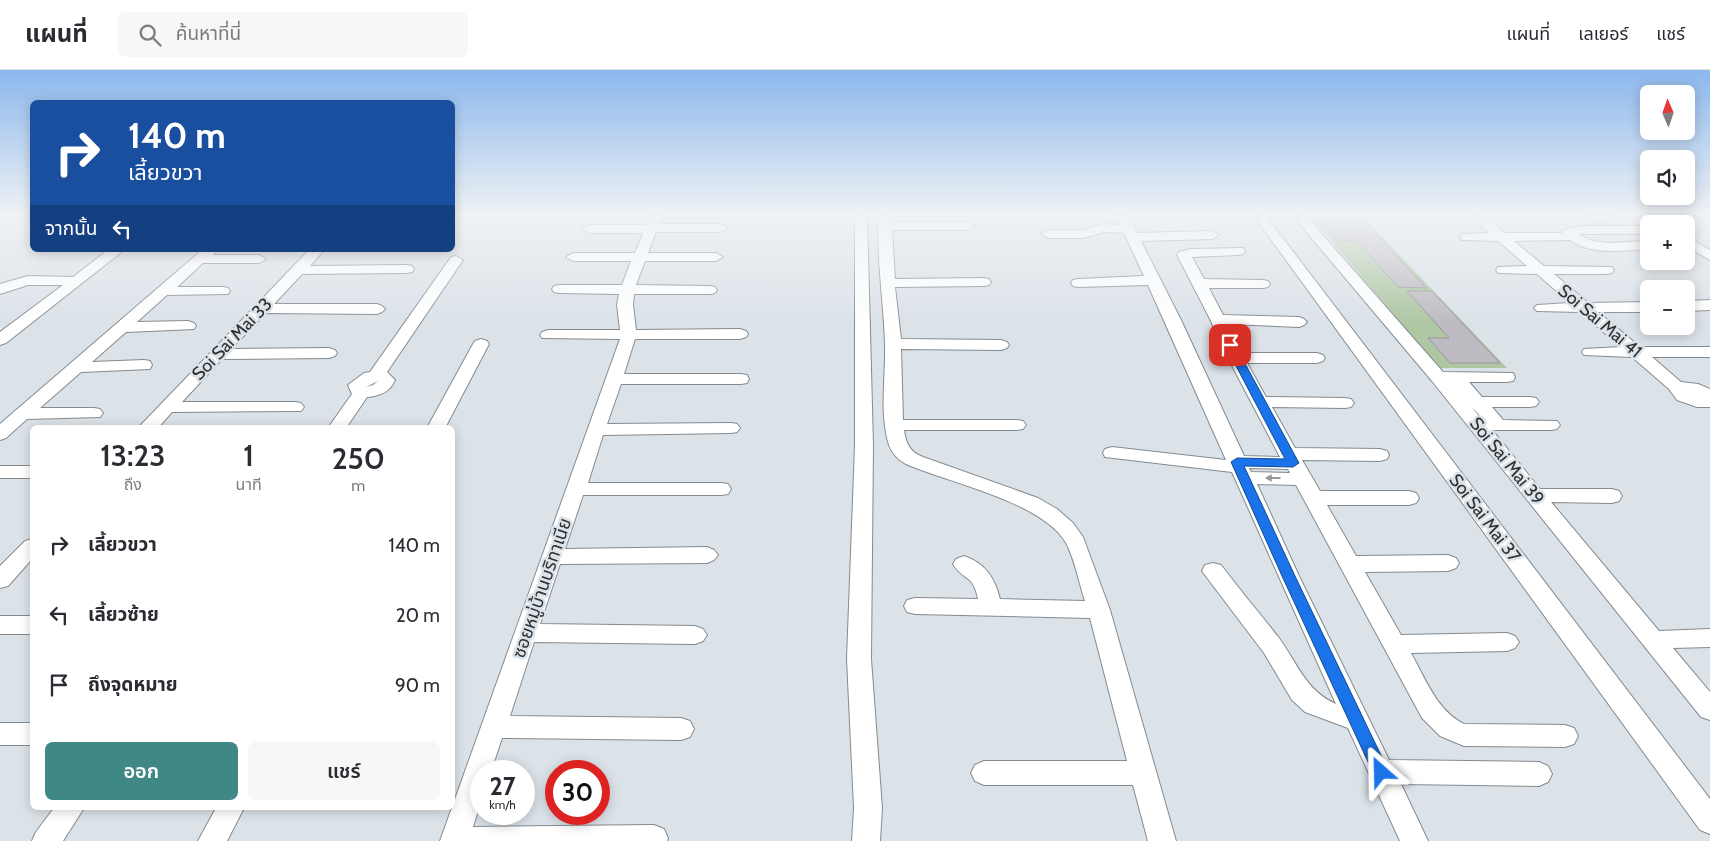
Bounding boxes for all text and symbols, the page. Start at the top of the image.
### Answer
search box [118,12,468,57]
text: แผนที่ [25,19,88,48]
icon: search [136,21,164,49]
text: ค้นหาที่นี่ [176,22,241,45]
text: แผนที่ [1506,23,1550,45]
text: เลเยอร์ [1578,23,1628,45]
text: แชร์ [1656,23,1685,45]
north arrow [1640,85,1695,140]
map controls [1640,85,1695,335]
text: 140 m [128,114,226,157]
icon: right [45,120,110,185]
button: sound [1640,150,1695,205]
text: เลี้ยวขวา [128,159,203,186]
icon: left [108,215,136,243]
button: + [1640,215,1695,270]
text: จากนั้น [45,217,98,240]
street label: Soi Sai Mai 41 [1554,280,1646,362]
button: − [1640,280,1695,335]
street label: Soi Sai Mai 33 [187,293,277,385]
pin [1209,324,1251,366]
icon: arrive [1216,331,1244,359]
street label: Soi Sai Mai 39 [1465,413,1549,509]
text: 13:23 [100,437,165,474]
text: 1 [243,437,254,474]
text: 250 [332,440,385,477]
street label: Soi Sai Mai 37 [1445,469,1525,567]
one-way arrow [1264,474,1280,482]
text: ถึง [124,475,142,494]
text: นาที [236,475,262,494]
text: m [351,476,365,495]
street label: ซอยหมู่บ้านบริทาเนีย [508,515,577,661]
icon: right [45,531,73,559]
text: เลี้ยวขวา [88,533,157,556]
text: 140 m [389,534,440,557]
icon: left [45,601,73,629]
text: เลี้ยวซ้าย [88,603,159,626]
text: 20 m [396,604,440,627]
icon: arrive [45,671,73,699]
text: ถึงจุดหมาย [88,673,178,696]
text: 90 m [395,674,440,697]
button: ออก [45,742,238,800]
button: แชร์ [248,742,440,800]
position arrow [1354,745,1406,797]
speed limit sign: 30 [545,760,610,825]
text: 27 [490,771,515,801]
text: km/h [489,797,516,812]

